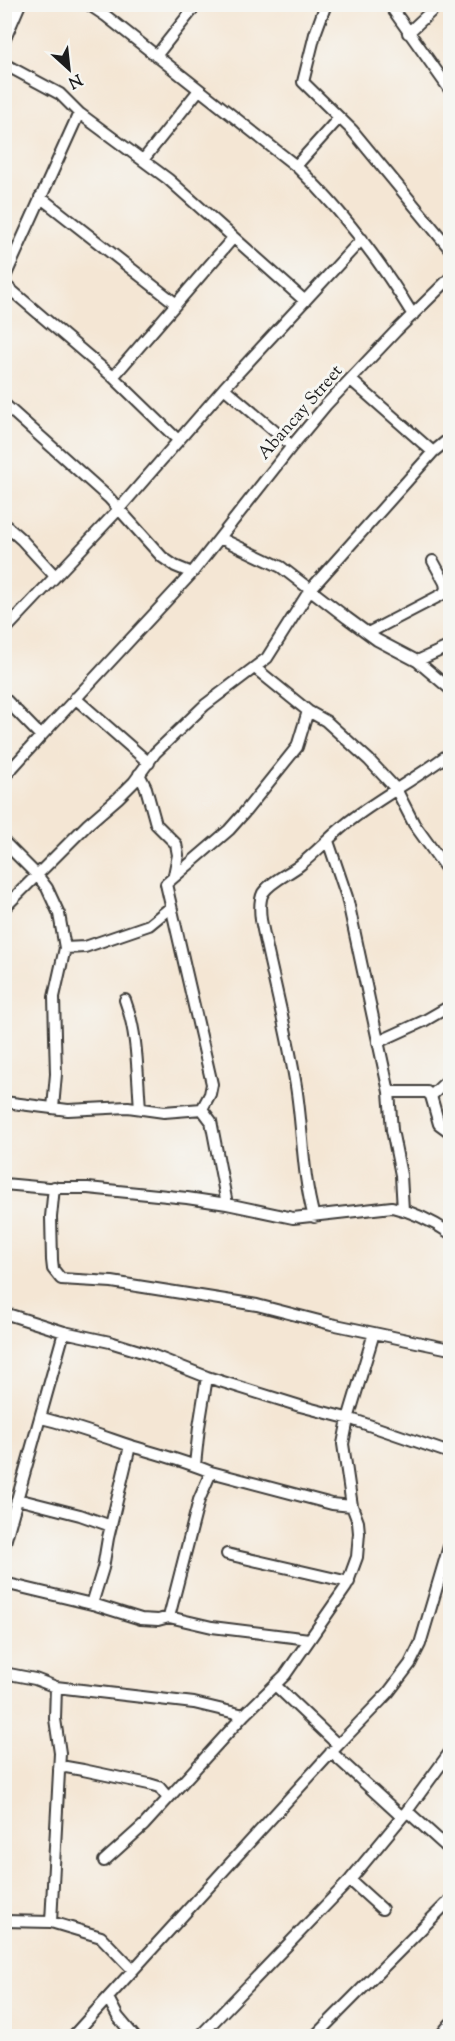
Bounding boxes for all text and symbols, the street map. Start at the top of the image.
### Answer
north arrow [39,39,99,99]
text: N [64,67,86,93]
street label: Abancay Street [252,360,350,466]

